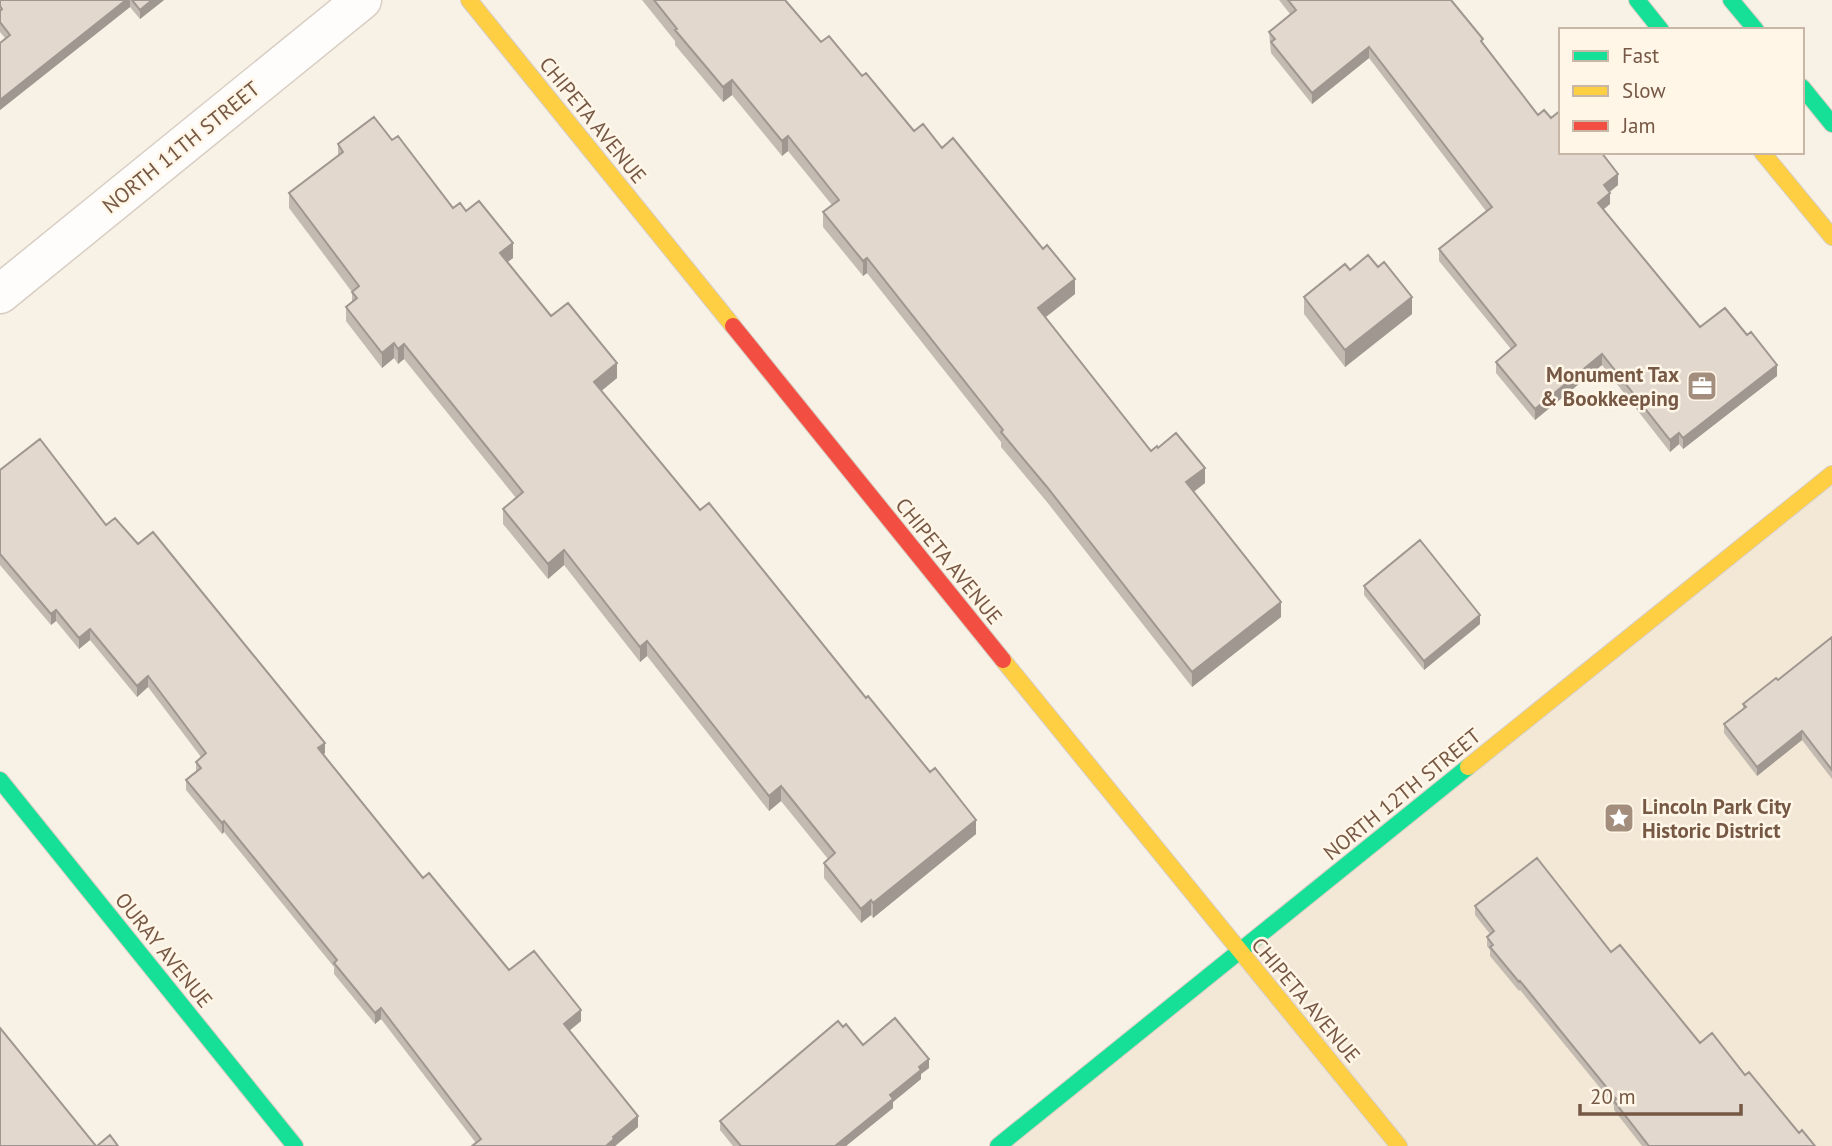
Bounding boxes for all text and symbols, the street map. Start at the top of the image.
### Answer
legend [1559,28,1804,154]
text: Fast [1622,42,1659,69]
street label: CHIPETA AVENUE [534,51,652,189]
street label: NORTH 11TH STREET [97,75,265,219]
text: Slow [1622,77,1666,104]
text: Jam [1621,112,1656,139]
place label: Monument Tax & Bookkeeping [1540,361,1679,412]
office icon: Monument Tax & Bookkeeping [1685,369,1719,403]
street label: CHIPETA AVENUE [890,492,1008,630]
street label: NORTH 12TH STREET [1318,722,1486,866]
place label: Lincoln Park City Historic District [1642,793,1792,844]
place icon: Lincoln Park City Historic District [1602,801,1636,835]
street label: OURAY AVENUE [109,887,219,1013]
street label: CHIPETA AVENUE [1246,932,1366,1068]
scale bar [1580,1072,1741,1116]
text: 20 m [1590,1083,1636,1110]

